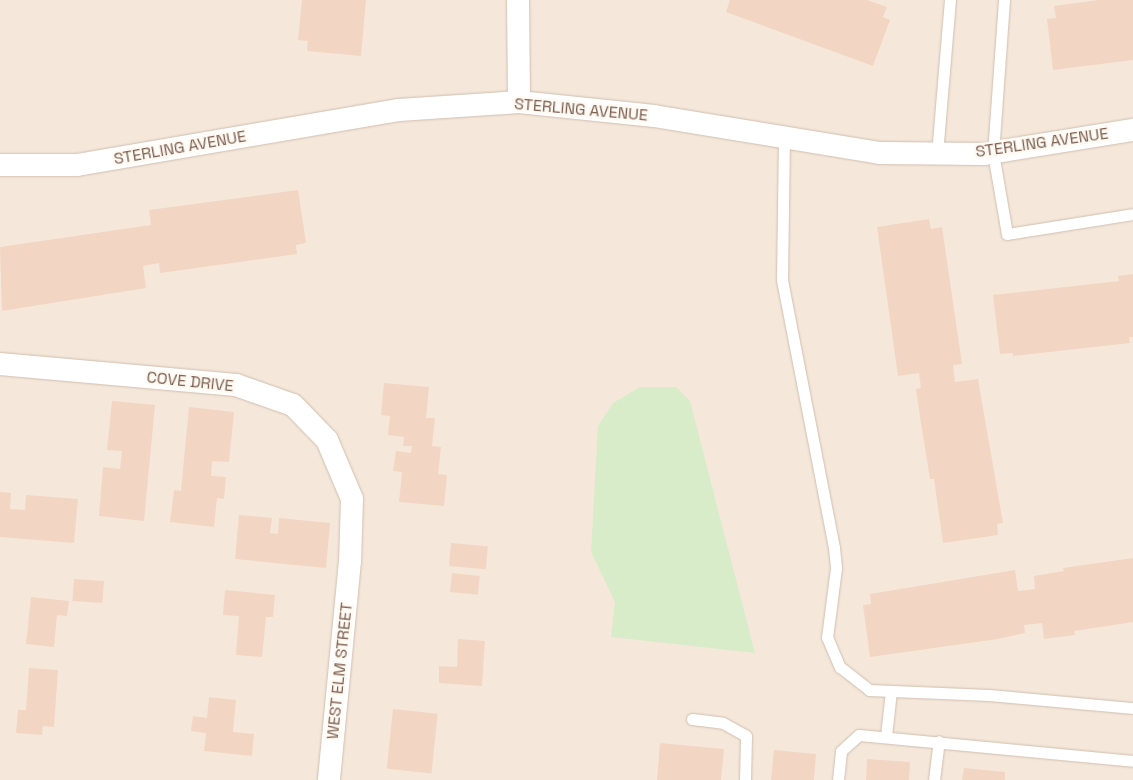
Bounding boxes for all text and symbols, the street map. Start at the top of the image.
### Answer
street label: STERLING AVENUE [513,95,649,125]
street label: STERLING AVENUE [974,124,1110,162]
street label: STERLING AVENUE [112,127,248,169]
street label: COVE DRIVE [146,368,234,396]
street label: WEST ELM STREET [323,601,357,741]

